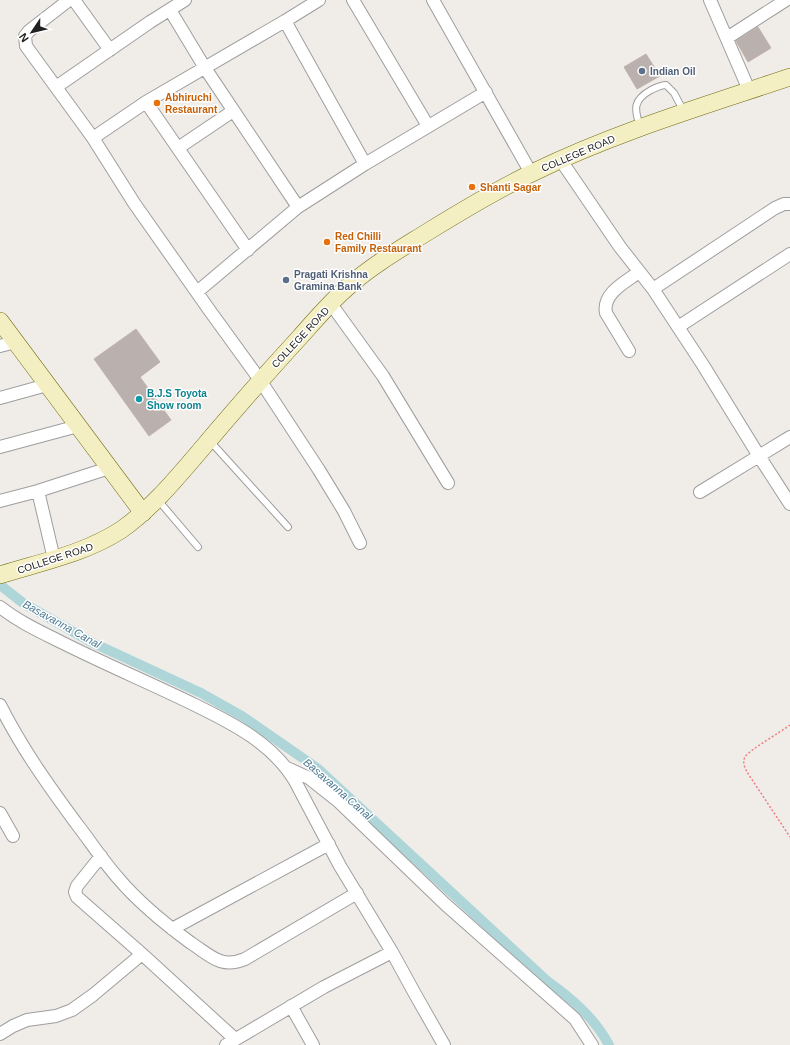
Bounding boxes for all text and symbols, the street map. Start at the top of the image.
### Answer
north arrow [12,12,52,52]
text: N [17,31,31,44]
marker: Indian Oil [637,66,647,76]
place label: Indian Oil [650,66,696,77]
place label: Abhiruchi Restaurant [165,92,218,115]
marker: Abhiruchi Restaurant [152,98,162,108]
street label: COLLEGE ROAD [540,133,617,174]
marker: Shanti Sagar [467,182,477,192]
place label: Shanti Sagar [480,182,541,193]
place label: Red Chilli Family Restaurant [335,231,422,254]
marker: Red Chilli Family Restaurant [322,237,332,247]
place label: Pragati Krishna Gramina Bank [294,269,368,292]
marker: Pragati Krishna Gramina Bank [281,275,291,285]
street label: COLLEGE ROAD [269,305,331,370]
place label: B.J.S Toyota Show room [147,388,207,411]
marker: B.J.S Toyota Show room [134,394,144,404]
street label: COLLEGE ROAD [16,541,94,576]
water label: Basavanna Canal [21,598,103,651]
water label: Basavanna Canal [301,756,375,822]

